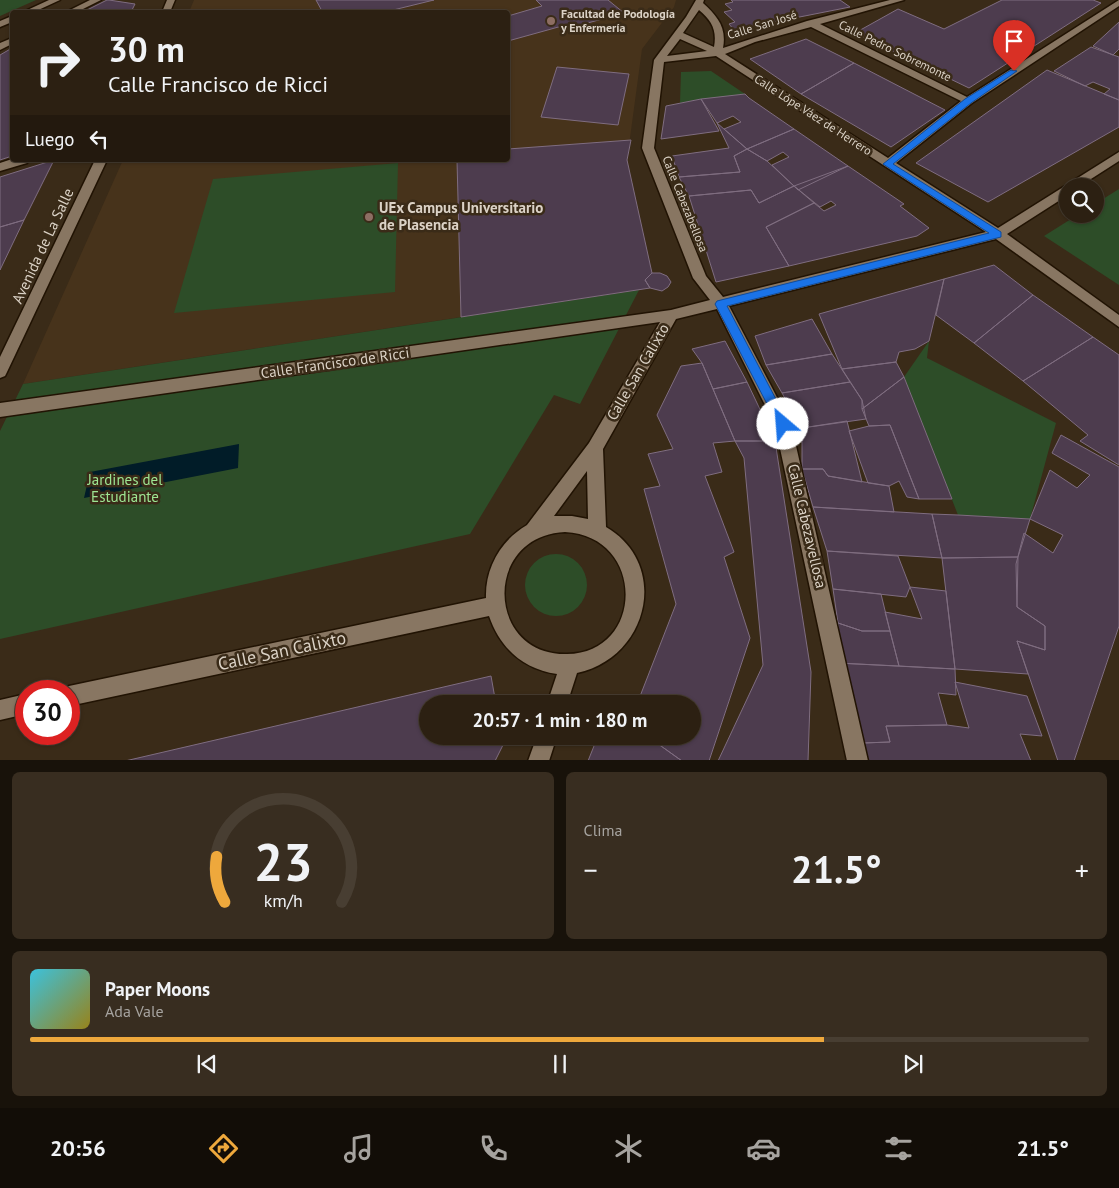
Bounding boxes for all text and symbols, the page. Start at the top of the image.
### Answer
place label: Facultad de Podología y Enfermería [560,6,675,35]
street label: Calle San José [725,7,799,42]
marker: Facultad de Podología y Enfermería [545,15,557,27]
street label: Calle Pedro Sobremonte [836,17,954,84]
pin [993,20,1035,71]
text: 30 m [108,26,185,72]
icon: arrive [1000,27,1028,55]
icon: right [25,30,90,95]
text: Calle Francisco de Ricci [108,70,328,98]
street label: Calle Lópe Váez de Herrero [752,71,875,158]
icon: left [85,125,113,153]
text: Luego [25,127,75,151]
street label: Calle Cabezabellosa [659,154,712,254]
map controls [1059,178,1104,223]
button: search [1059,178,1104,223]
street label: Avenida de La Salle [8,185,78,306]
place label: UEx Campus Universitario de Plasencia [379,198,543,234]
marker: UEx Campus Universitario de Plasencia [363,211,375,223]
street label: Calle San Calixto [602,320,673,424]
street label: Calle Francisco de Ricci [259,343,411,382]
position arrow [756,397,808,449]
street label: Calle Cabezavellosa [784,462,831,590]
park label: Jardines del Estudiante [86,470,163,506]
street label: Calle San Calixto [216,626,348,675]
speed limit sign: 30 [15,680,80,745]
text: 20:57 · 1 min · 180 m [473,708,647,732]
text: Clima [584,820,623,840]
text: 23 [253,828,312,895]
text: 21.5° [791,844,882,893]
text: − [584,851,598,888]
text: + [1075,851,1089,888]
text: km/h [263,889,302,912]
text: Paper Moons [105,977,210,1001]
text: Ada Vale [105,1001,164,1021]
icon: previous [193,1050,221,1078]
icon: pause [546,1050,574,1078]
icon: next [899,1050,927,1078]
icon: directions [206,1131,241,1166]
icon: music [341,1131,376,1166]
icon: phone [476,1131,511,1166]
icon: climate [611,1131,646,1166]
icon: car [746,1131,781,1166]
icon: filters [881,1131,916,1166]
text: 20:56 [50,1134,106,1162]
text: 21.5° [1016,1134,1069,1162]

